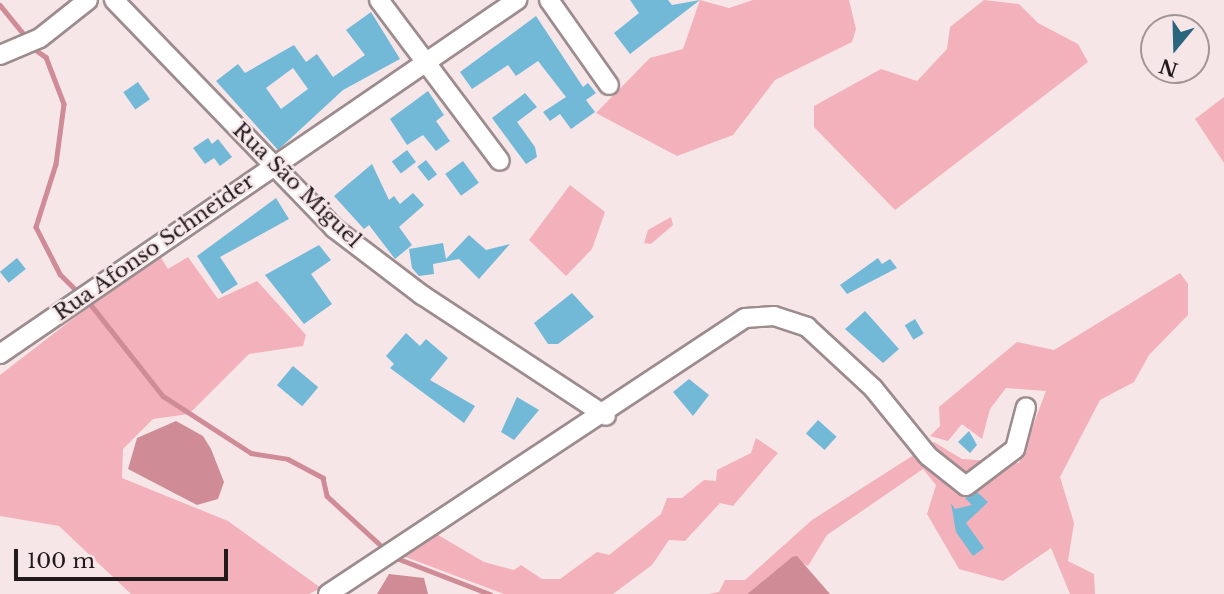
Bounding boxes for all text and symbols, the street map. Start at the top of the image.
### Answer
north arrow [1140,14,1210,84]
text: N [1156,54,1181,81]
street label: Rua São Miguel [228,117,366,253]
street label: Rua Afonso Schneider [49,168,259,326]
scale bar [18,534,231,578]
text: 100 m [27,548,95,574]

